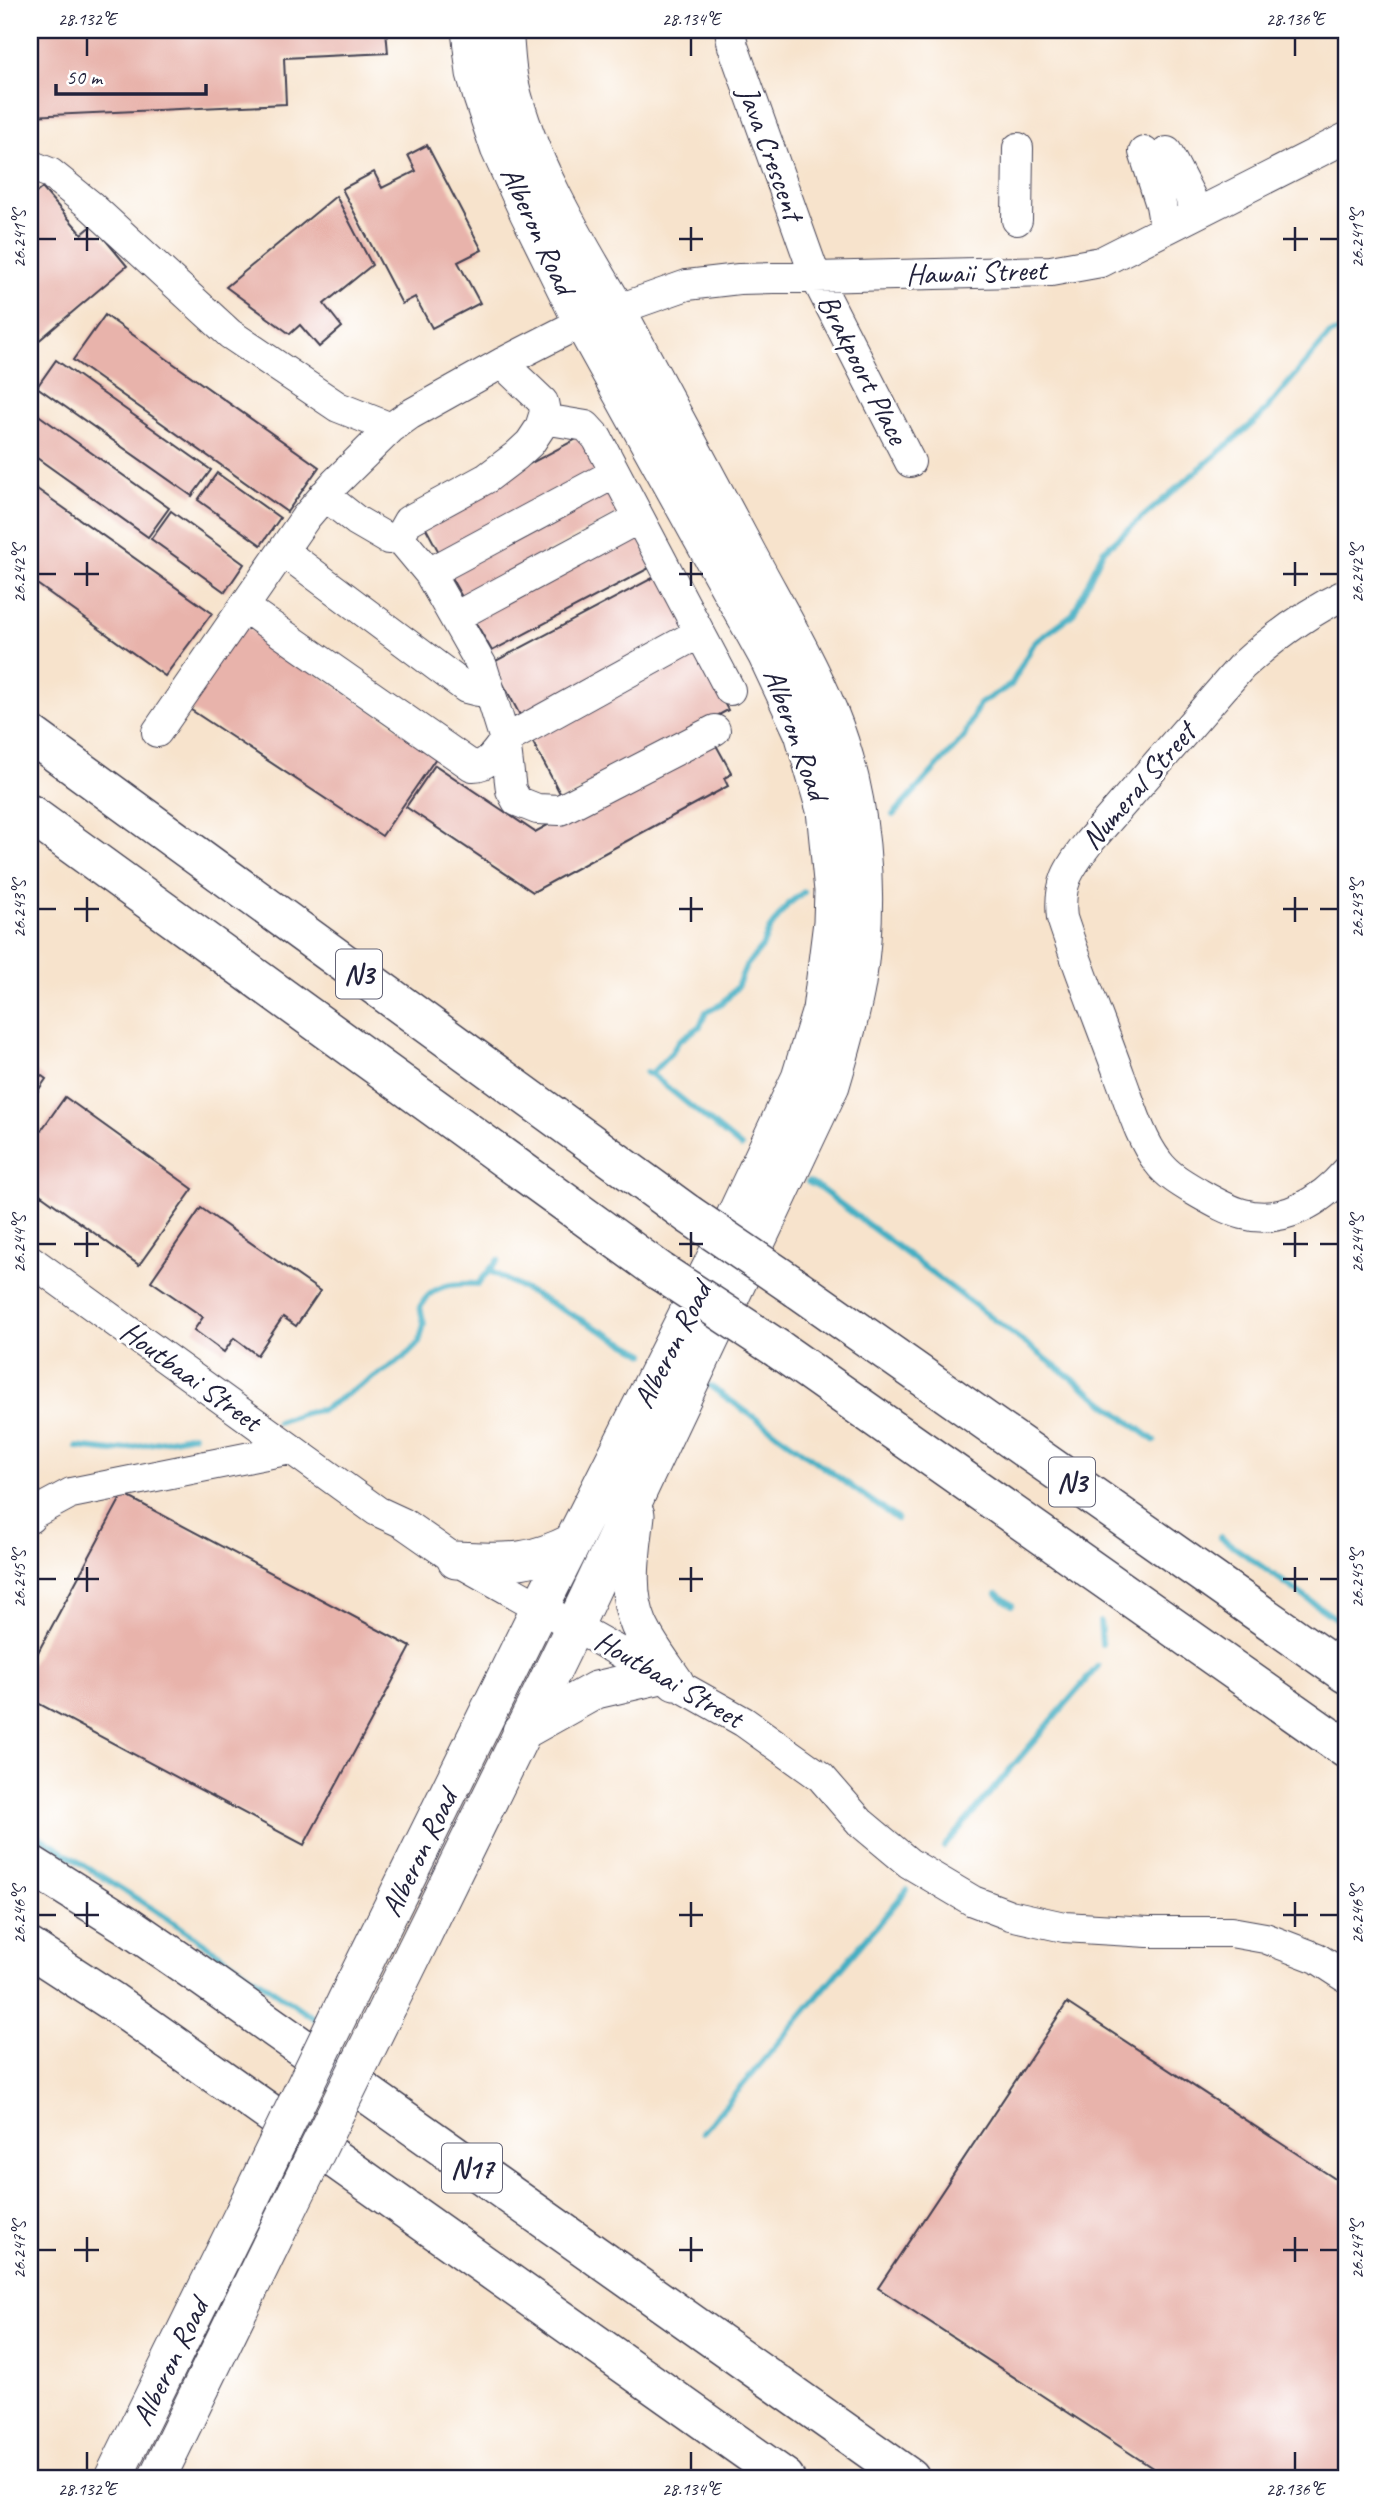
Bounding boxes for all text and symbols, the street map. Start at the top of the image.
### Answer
text: 28.132°E [58,8,119,30]
text: 28.134°E [662,8,723,30]
text: 28.136°E [1266,8,1327,30]
scale bar [56,52,206,96]
text: 50 m [66,64,104,90]
street label: Java Crescent [729,79,814,229]
street label: Alberon Road [492,160,586,304]
text: 26.241°S [8,207,30,268]
text: 26.241°S [1346,207,1368,268]
street label: Hawaii Street [905,250,1050,293]
street label: Brakpoort Place [809,288,918,452]
text: 26.242°S [8,542,30,603]
text: 26.242°S [1346,542,1368,603]
street label: Alberon Road [755,663,839,809]
street label: Numeral Street [1072,711,1206,857]
text: 26.243°S [8,877,30,938]
text: 26.243°S [1346,877,1368,938]
road number: N3 [336,950,382,998]
text: 26.244°S [8,1212,30,1273]
text: 26.244°S [1346,1212,1368,1273]
street label: Alberon Road [624,1272,722,1414]
street label: Houtbaai Street [113,1312,271,1442]
road number: N3 [1049,1458,1095,1506]
text: 26.245°S [8,1547,30,1608]
text: 26.245°S [1346,1547,1368,1608]
street label: Houtbaai Street [588,1621,752,1738]
street label: Alberon Road [372,1780,468,1923]
text: 26.246°S [8,1883,30,1944]
text: 26.246°S [1346,1883,1368,1944]
road number: N17 [442,2144,502,2192]
text: 26.247°S [8,2218,30,2279]
text: 26.247°S [1346,2218,1368,2279]
street label: Alberon Road [123,2289,219,2432]
text: 28.132°E [58,2478,119,2500]
text: 28.134°E [662,2478,723,2500]
text: 28.136°E [1266,2478,1327,2500]

